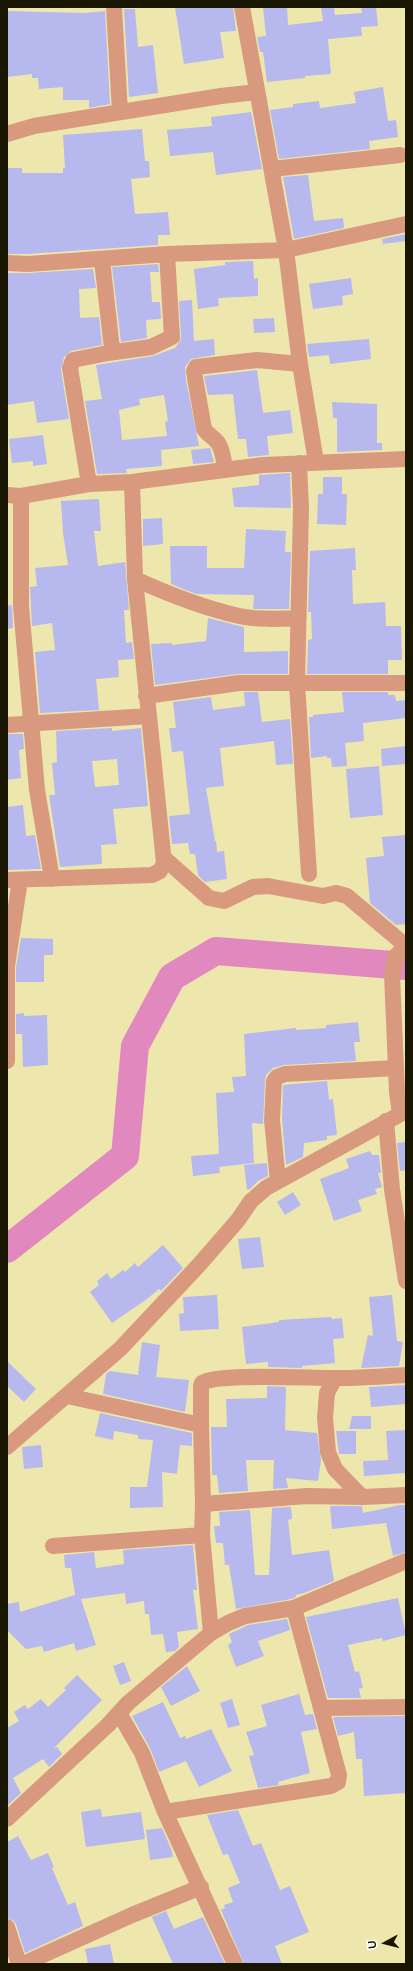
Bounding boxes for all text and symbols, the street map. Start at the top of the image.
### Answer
north arrow [365,1923,405,1963]
text: U [366,1940,380,1949]

